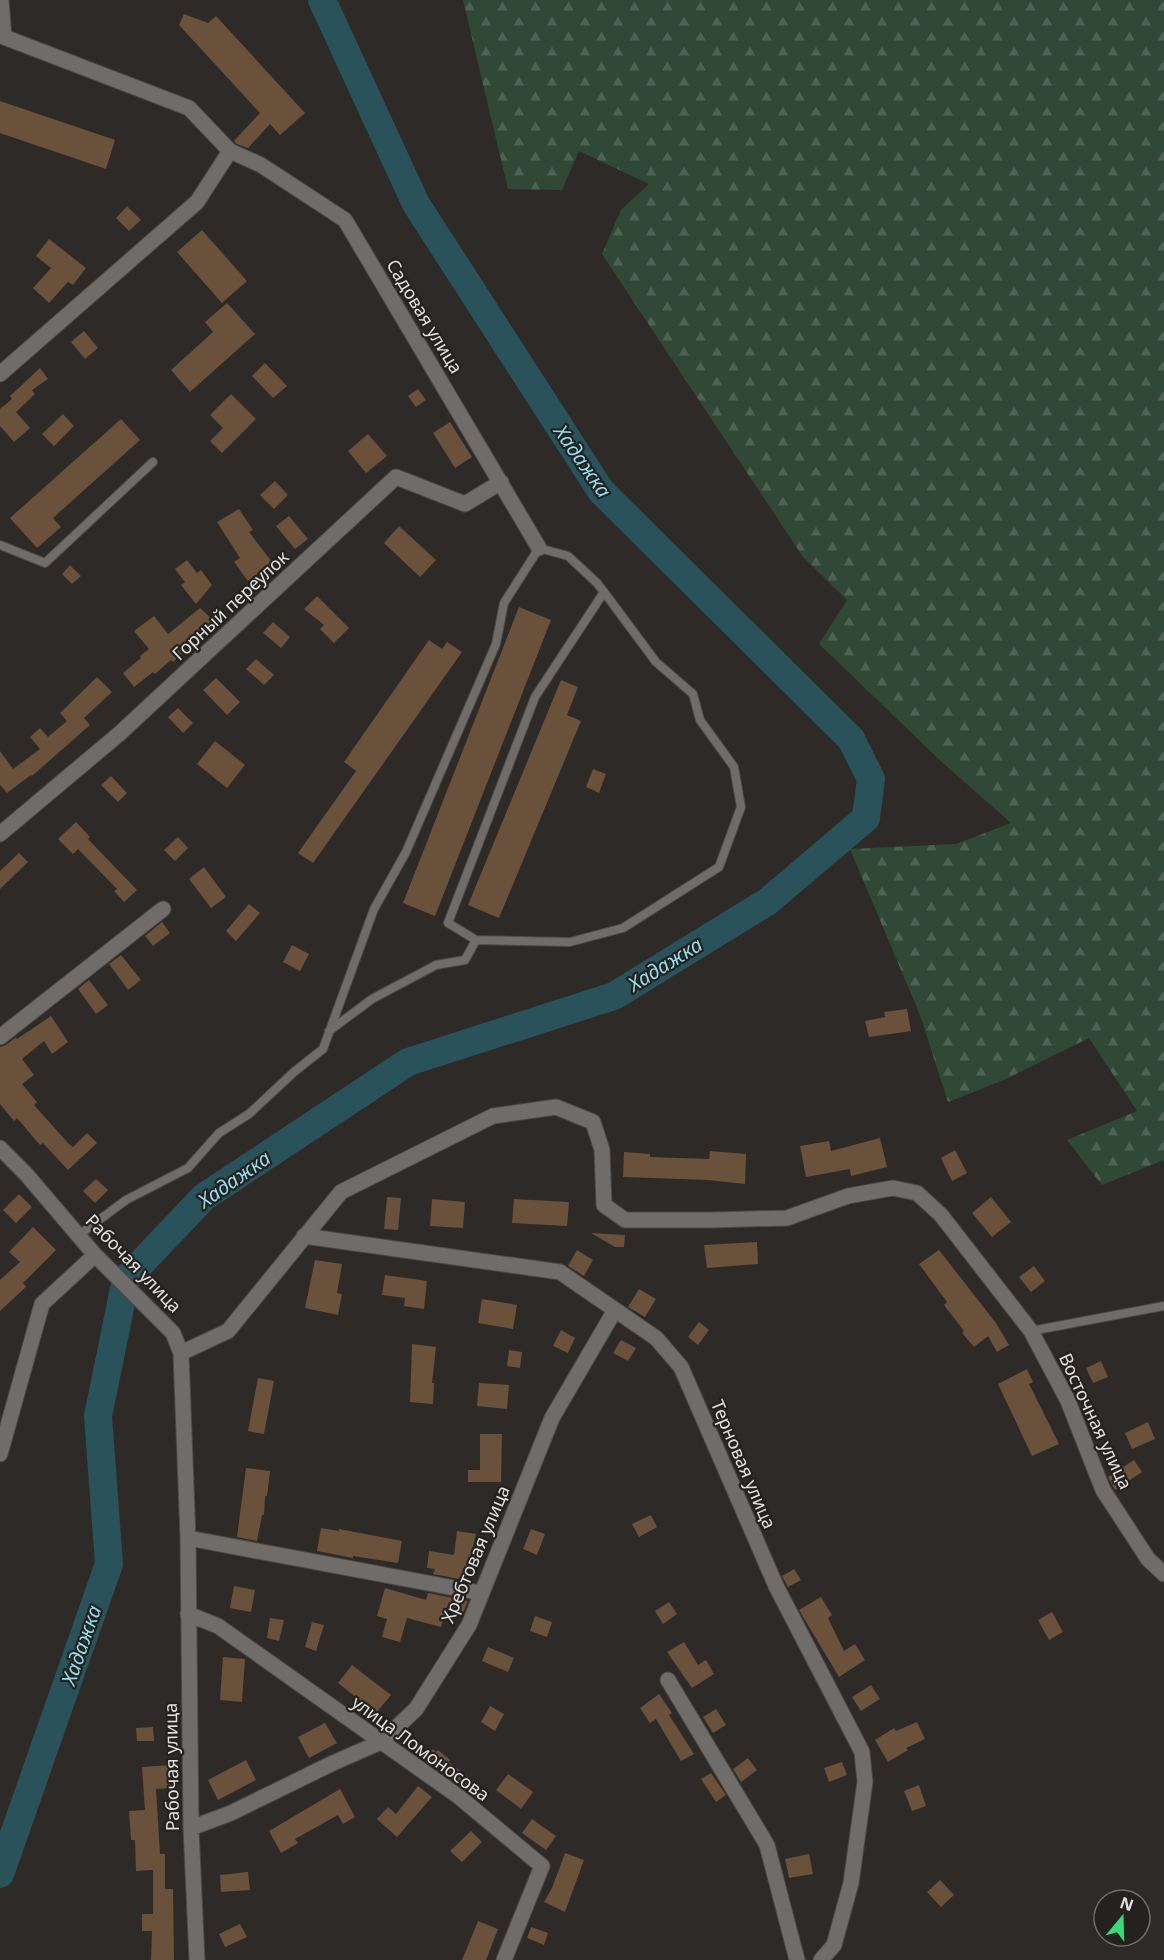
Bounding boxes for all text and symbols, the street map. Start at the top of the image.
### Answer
street label: Садовая улица [381,254,469,378]
water label: Хадажка [547,418,618,503]
street label: Горный переулок [167,544,294,665]
water label: Хадажка [621,931,707,998]
water label: Хадажка [191,1144,276,1215]
street label: Рабочая улица [81,1208,187,1318]
street label: Восточная улица [1054,1349,1138,1493]
street label: Терновая улица [706,1396,782,1532]
street label: Хребтовая улица [435,1482,515,1626]
water label: Хадажка [54,1601,107,1690]
street label: улица Ломоносова [347,1690,495,1806]
street label: Рабочая улица [158,1703,184,1831]
north arrow [1092,1888,1152,1948]
text: N [1117,1891,1137,1916]

